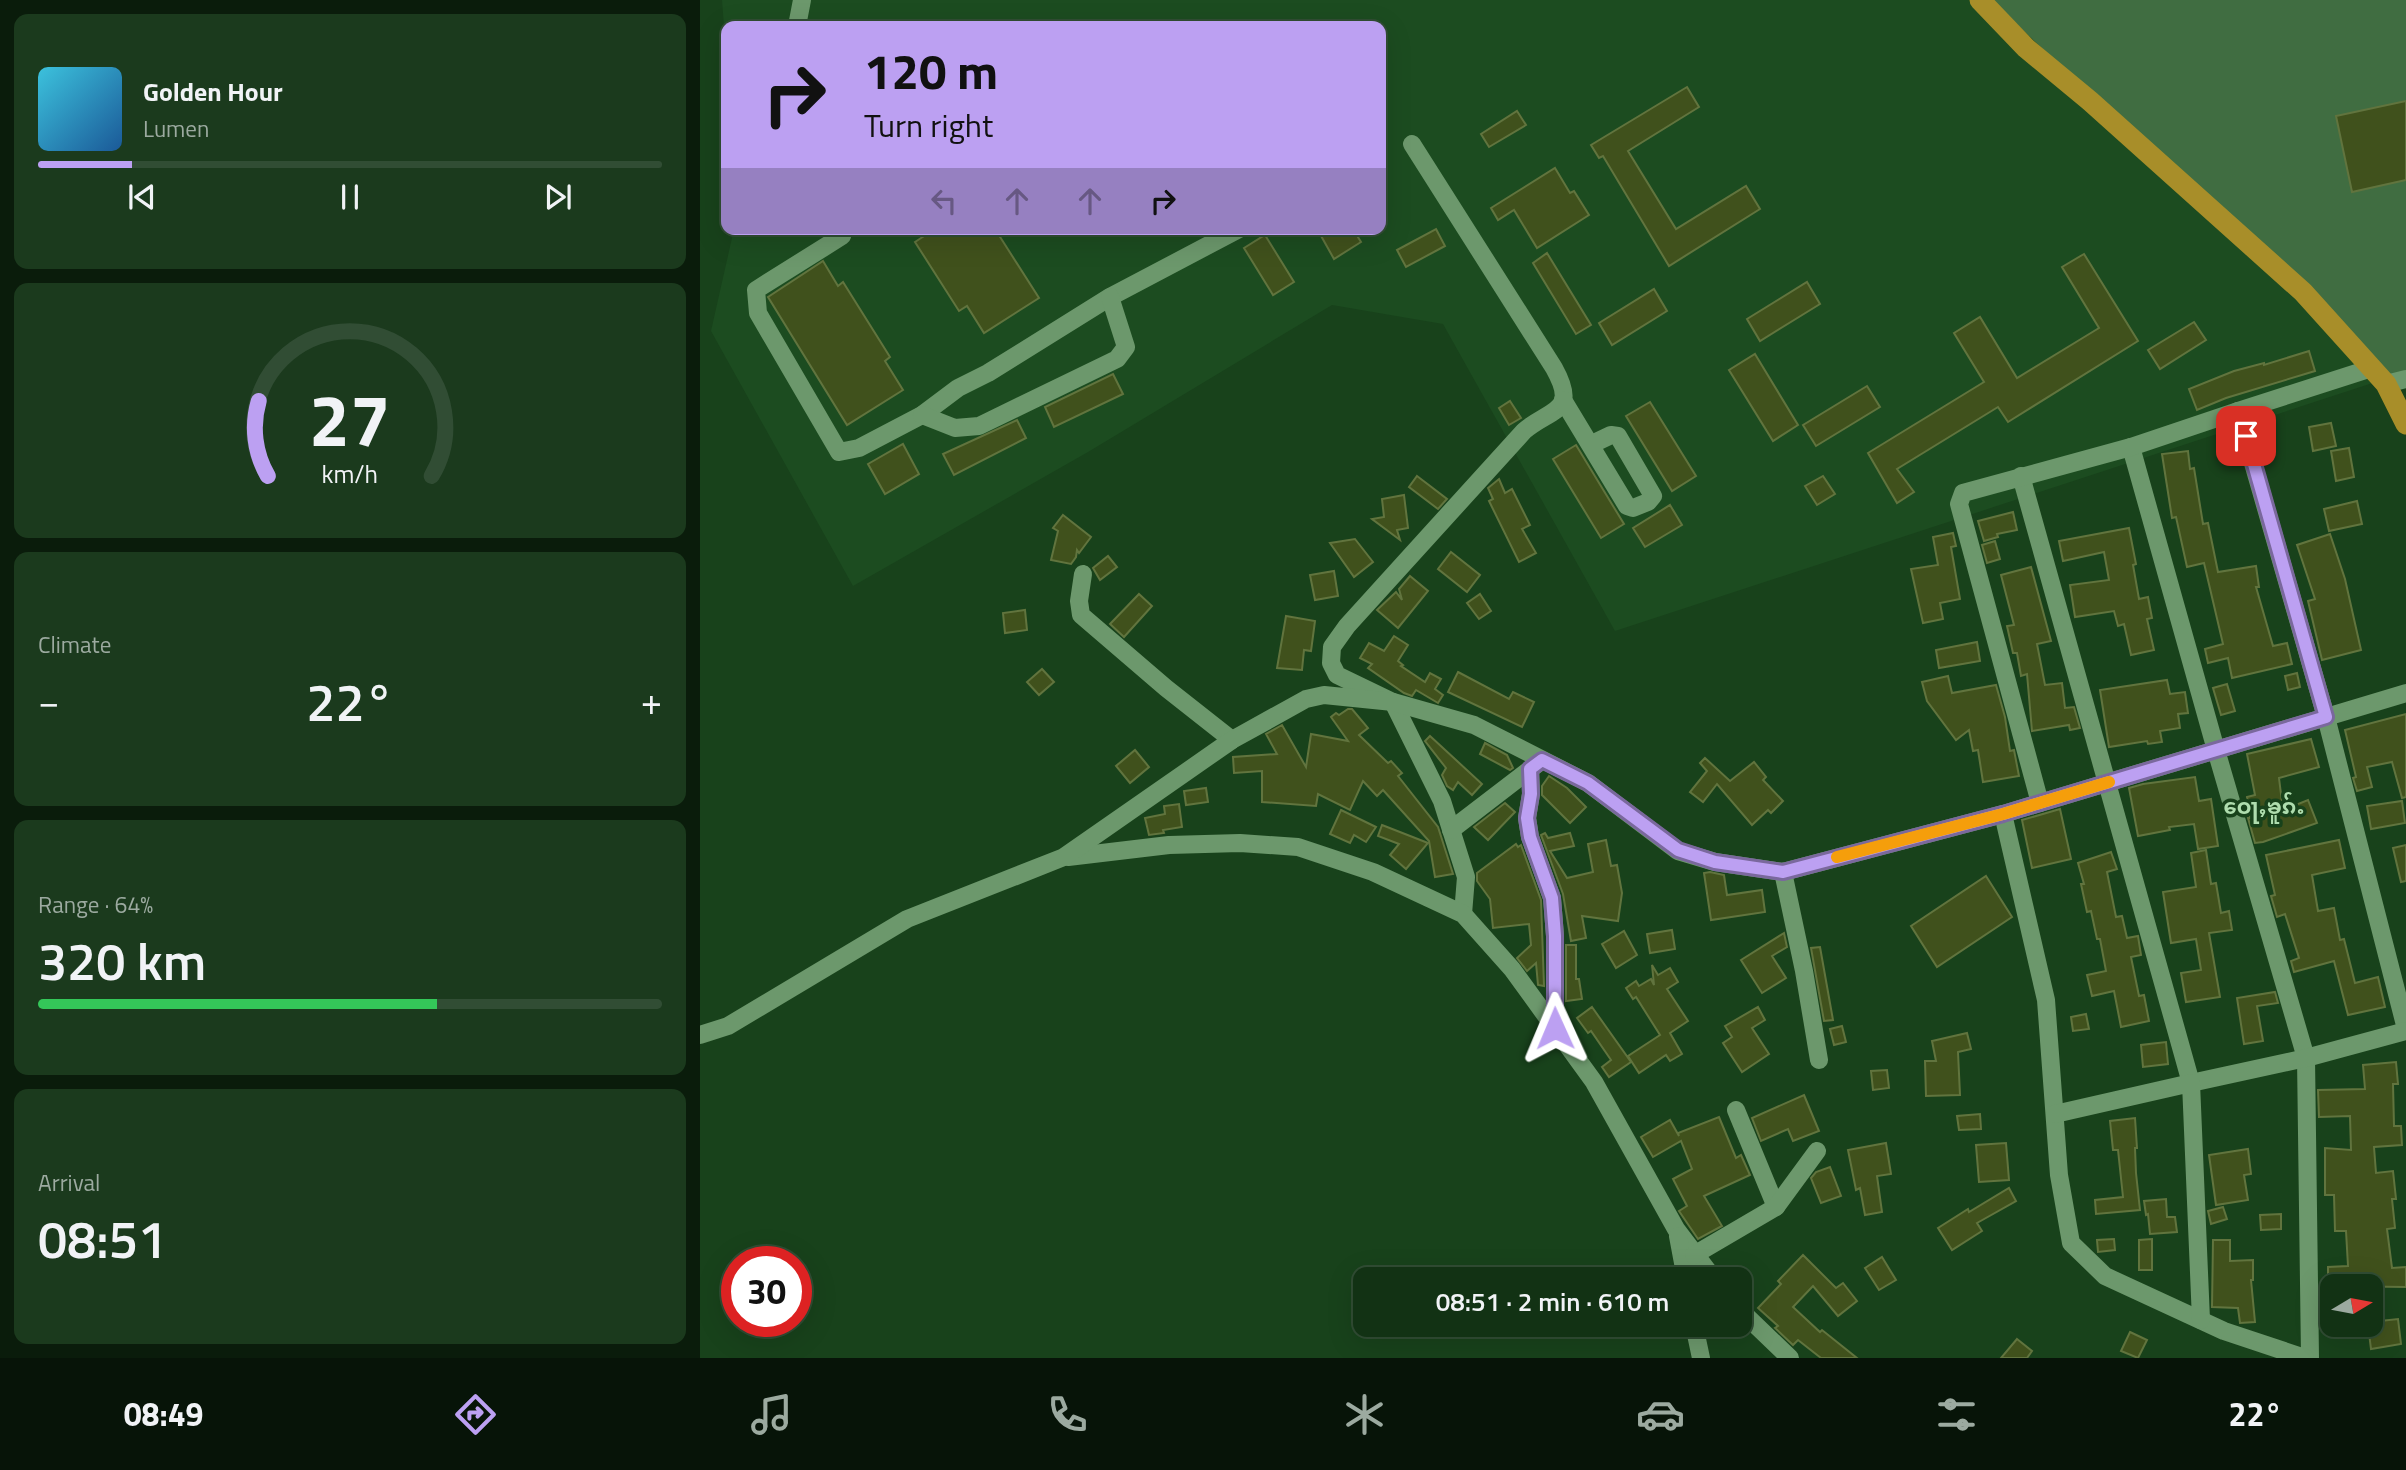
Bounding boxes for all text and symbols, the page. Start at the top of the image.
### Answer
text: 120 m [864,33,998,108]
icon: right [749,49,840,140]
text: Golden Hour [143,72,283,111]
text: Turn right [864,101,993,149]
text: Lumen [143,111,209,146]
icon: previous [123,178,161,216]
icon: pause [331,178,369,216]
icon: next [539,178,577,216]
icon: left [925,182,963,220]
icon: ahead [998,182,1036,220]
icon: ahead [1071,182,1109,220]
icon: right [1144,182,1182,220]
text: 27 [309,365,391,475]
pin [2216,406,2276,466]
icon: arrive [2227,417,2265,455]
text: km/h [322,455,378,493]
text: Climate [38,627,111,662]
text: 22° [306,662,394,741]
text: − [38,672,59,730]
text: + [641,672,662,730]
district label: ဝေႃႇၶူၵ်ႉ [2223,790,2305,824]
text: Range · 64% [38,887,153,922]
text: 320 km [38,921,206,1000]
position arrow [1518,991,1592,1065]
text: Arrival [38,1165,100,1200]
text: 08:51 [38,1199,167,1278]
speed limit sign: 30 [721,1246,812,1337]
north arrow [2320,1274,2384,1337]
map controls [2320,1274,2383,1337]
text: 08:51 · 2 min · 610 m [1436,1282,1669,1321]
text: 08:49 [124,1390,204,1438]
icon: directions [451,1390,500,1439]
icon: music [747,1390,796,1439]
icon: phone [1043,1390,1092,1439]
icon: climate [1340,1390,1389,1439]
icon: car [1636,1390,1685,1439]
icon: filters [1932,1390,1981,1439]
text: 22° [2228,1390,2282,1438]

